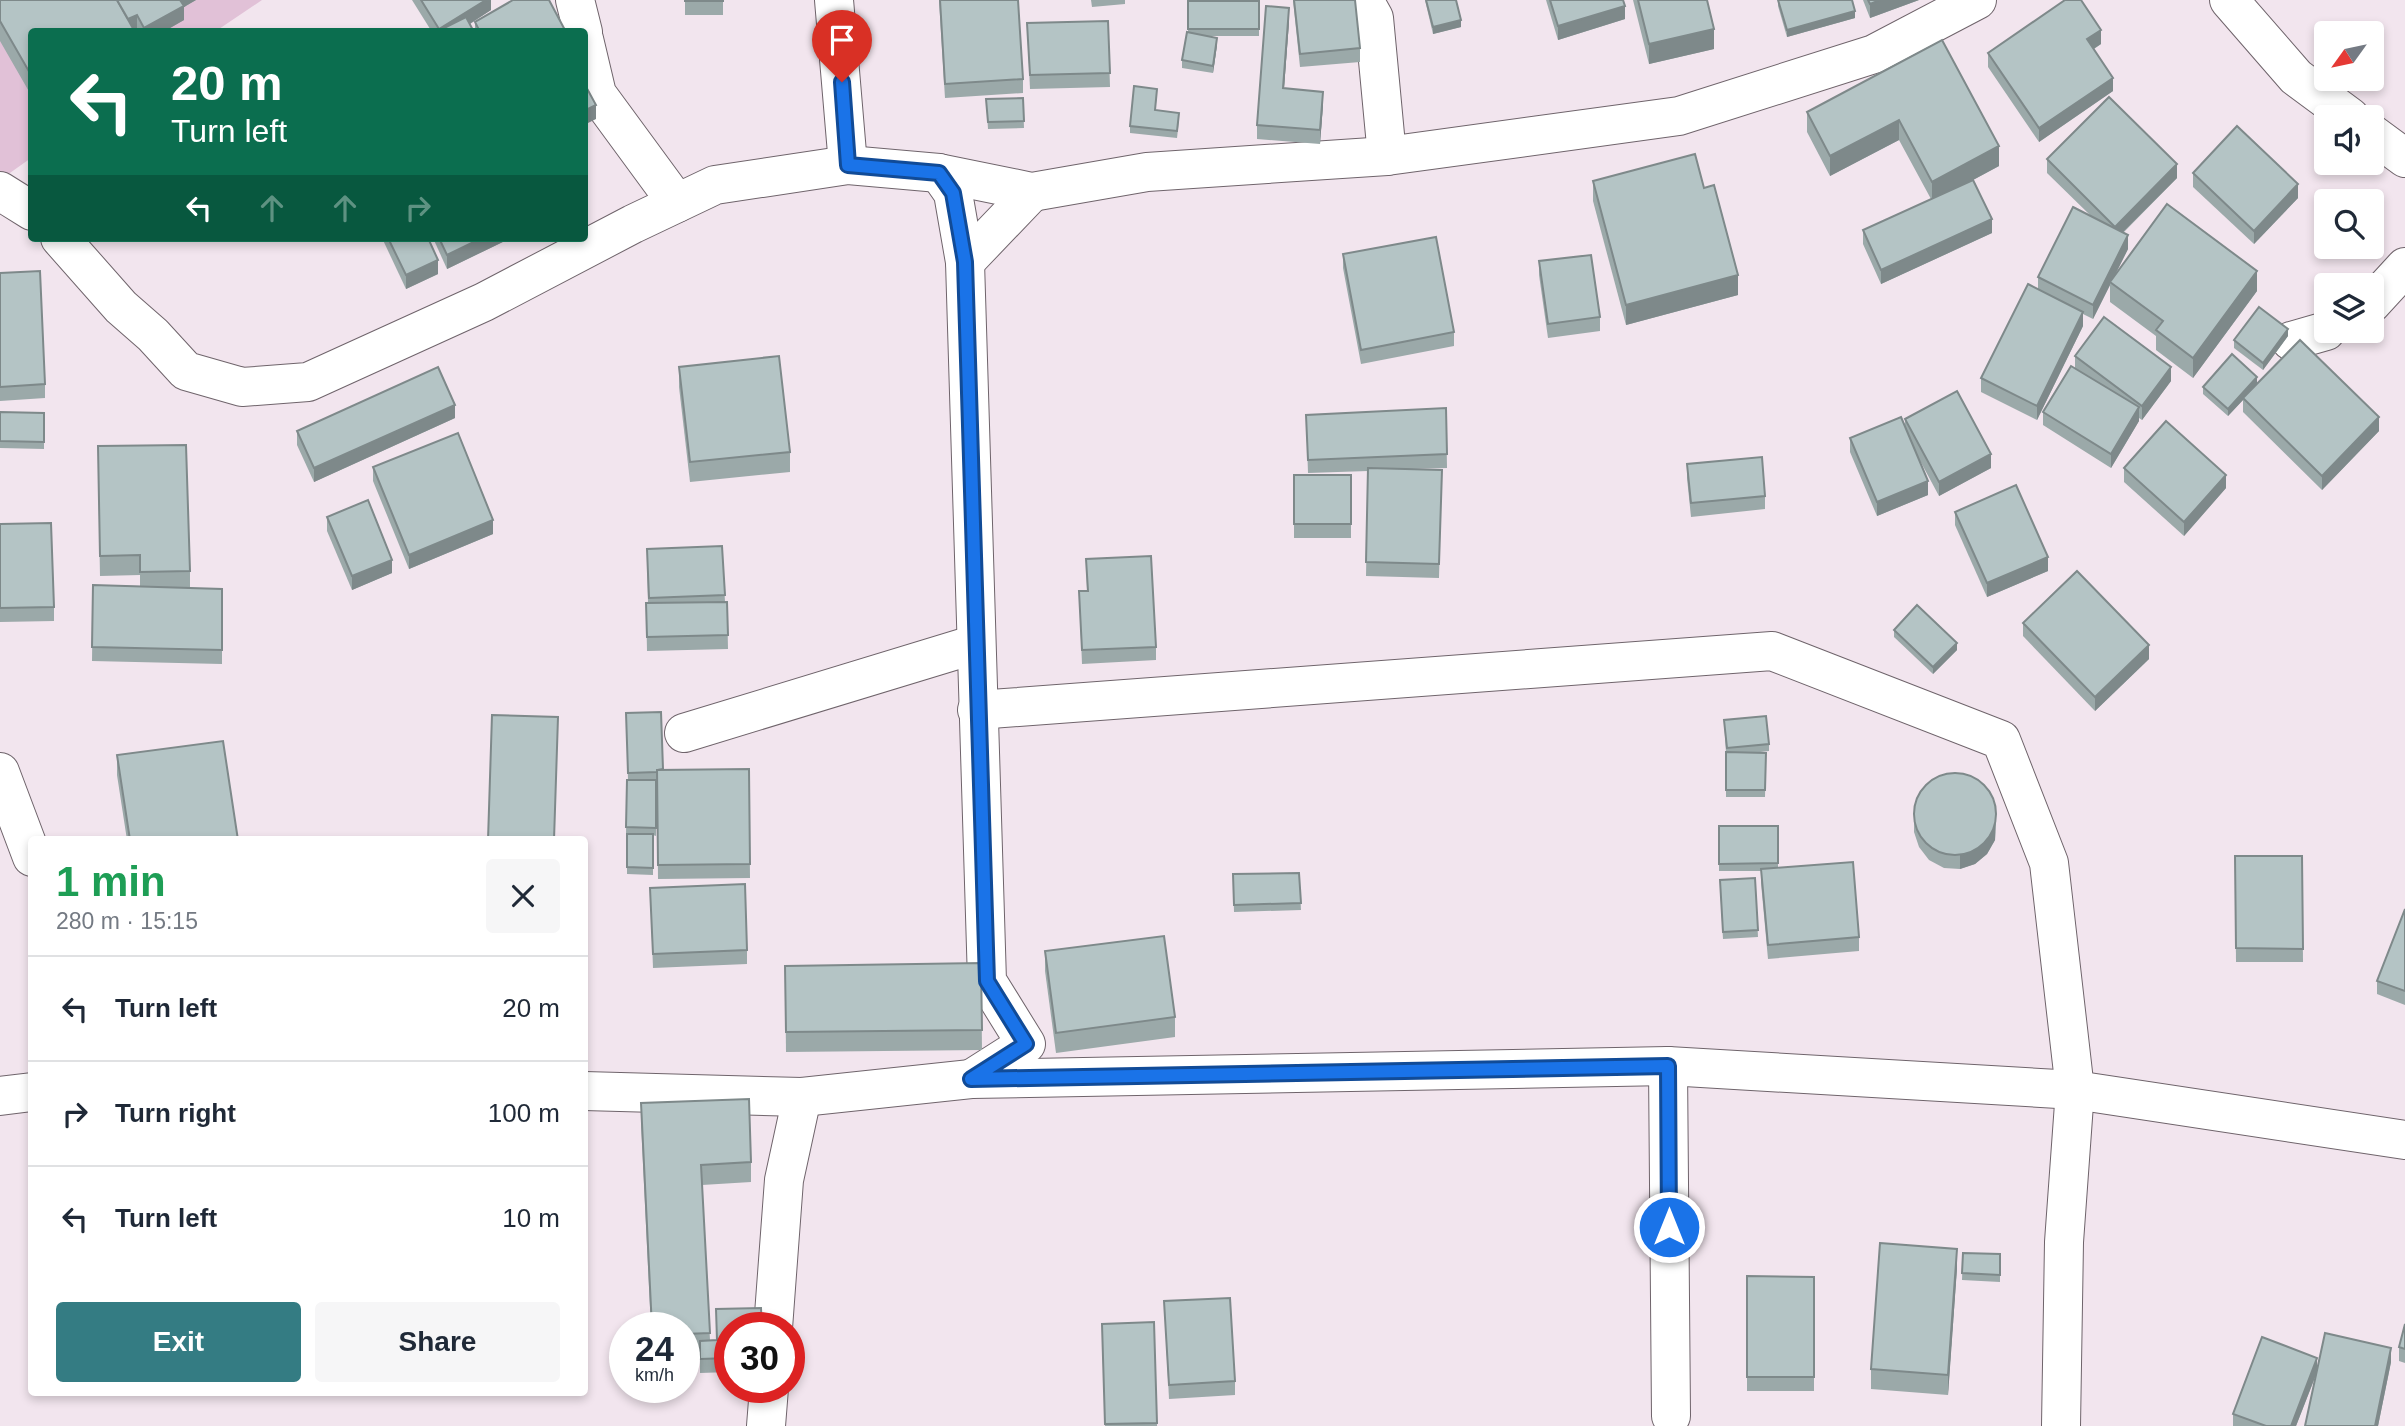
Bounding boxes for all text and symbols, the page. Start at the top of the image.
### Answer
pin [812,10,872,82]
icon: arrive [823,21,861,59]
north arrow [2314,21,2384,91]
map controls [2314,21,2384,343]
icon: left [56,56,147,147]
text: 20 m [171,56,283,110]
button: sound [2314,105,2384,175]
text: Turn left [171,113,287,149]
icon: left [180,189,218,227]
icon: ahead [253,189,291,227]
icon: ahead [326,189,364,227]
icon: right [399,189,437,227]
button: search [2314,189,2384,259]
button: layers [2314,273,2384,343]
text: 1 min [56,858,166,905]
button: close [486,859,560,933]
text: 280 m · 15:15 [56,908,198,934]
icon: left [56,990,94,1028]
text: Turn left [115,993,217,1023]
text: 20 m [502,993,560,1023]
icon: right [56,1095,94,1133]
text: Turn right [115,1098,236,1128]
text: 100 m [488,1098,560,1128]
position arrow [1632,1190,1706,1264]
icon: left [56,1200,94,1238]
text: Turn left [115,1203,217,1233]
text: 10 m [502,1203,560,1233]
button: Exit [56,1302,301,1382]
button: Share [315,1302,560,1382]
speed limit sign: 30 [714,1312,805,1403]
text: 24 [635,1329,674,1368]
text: km/h [635,1365,674,1385]

